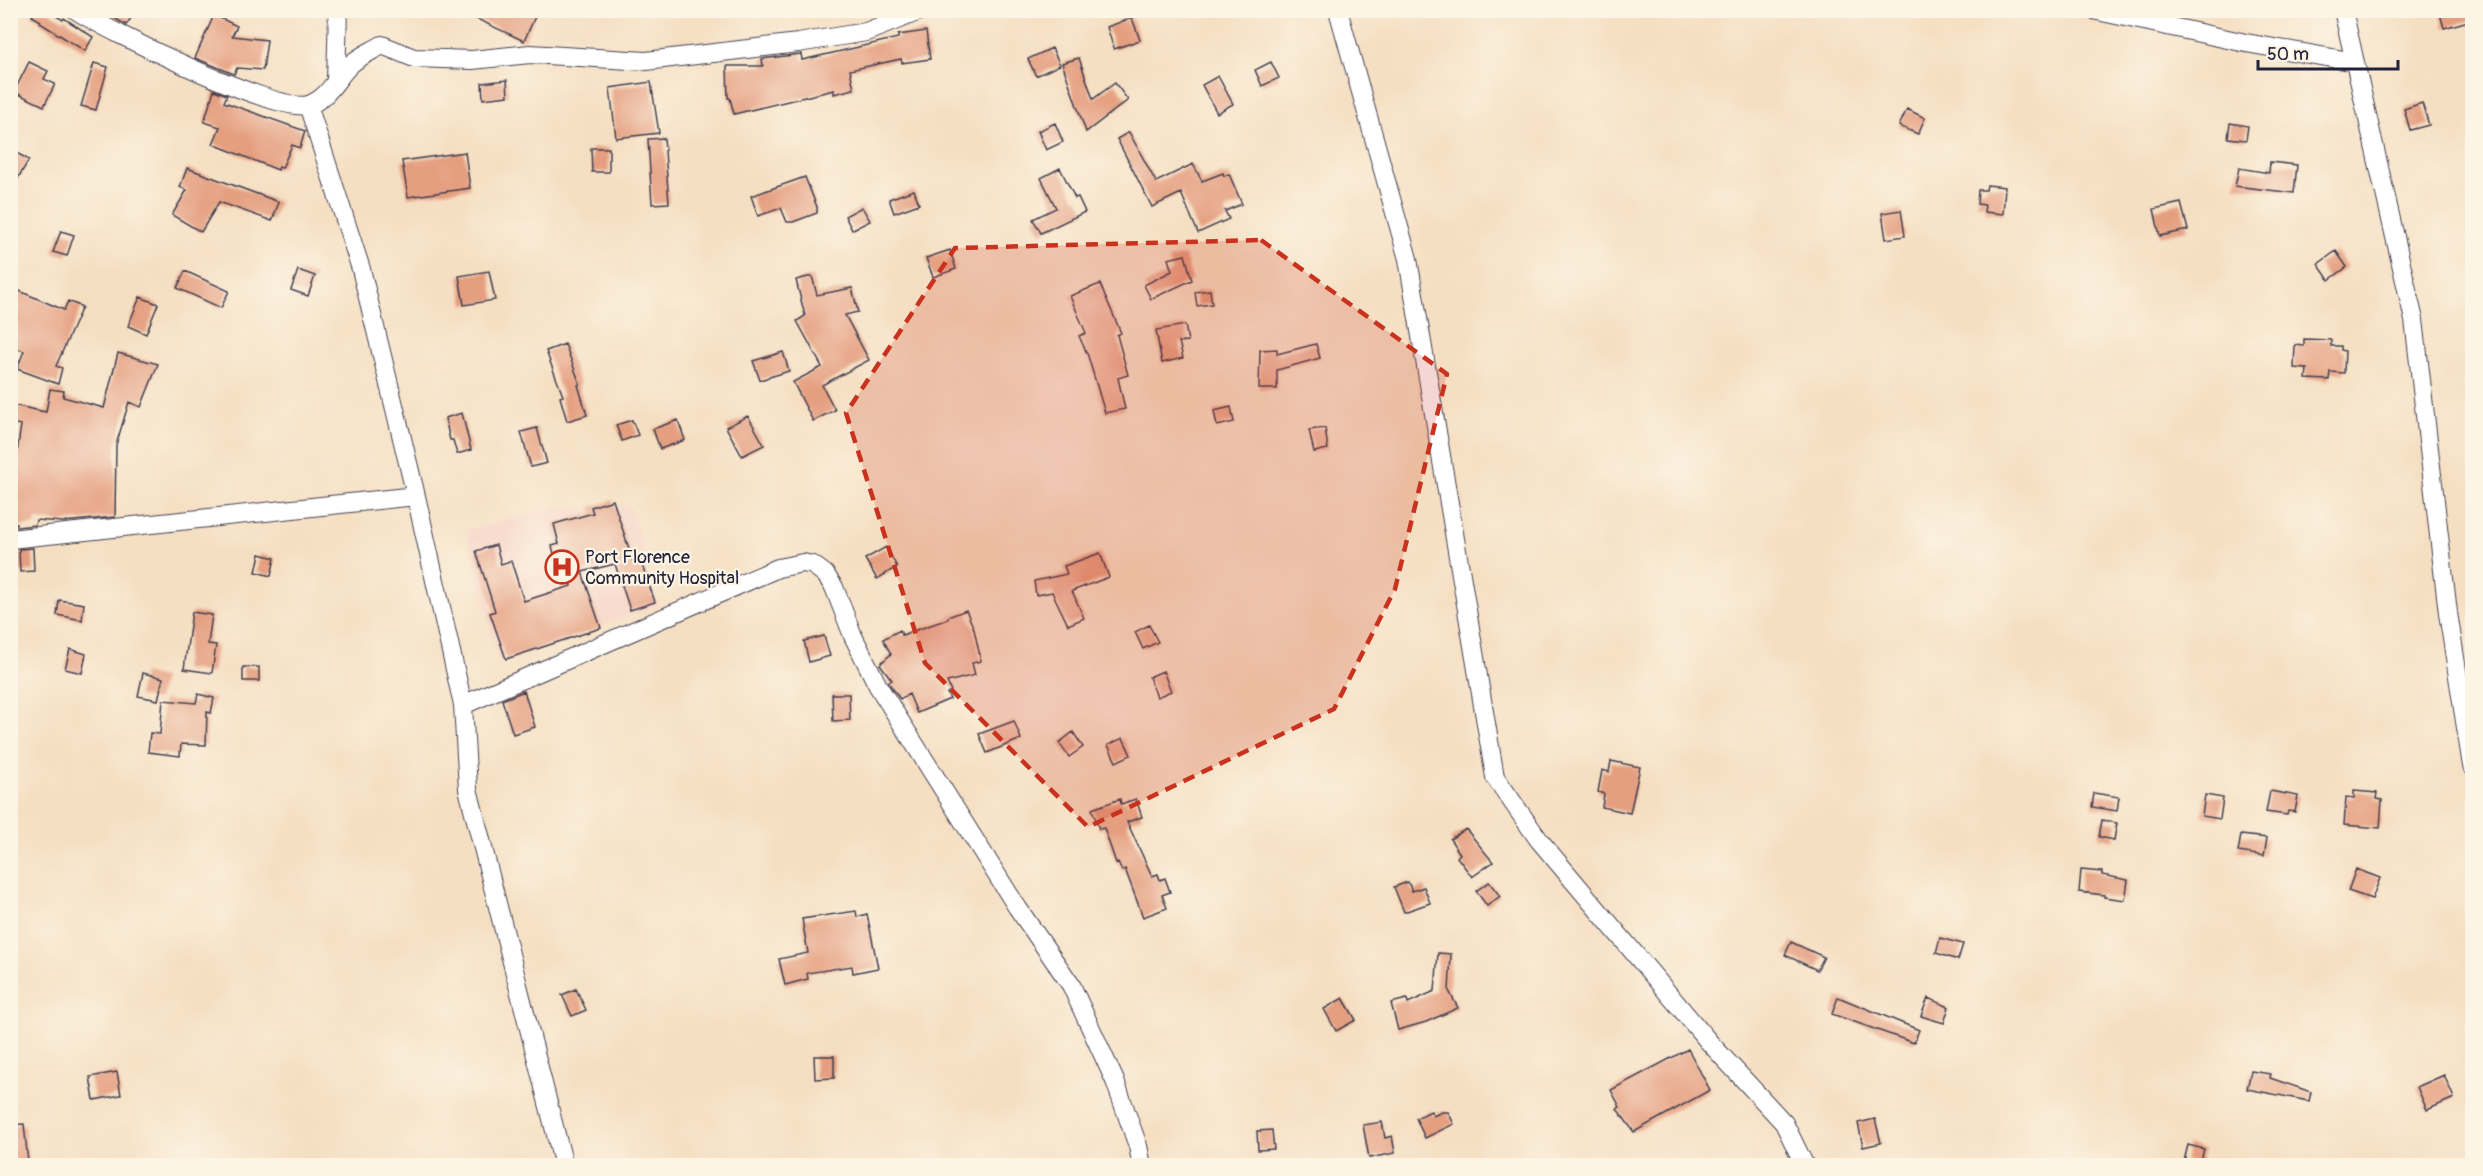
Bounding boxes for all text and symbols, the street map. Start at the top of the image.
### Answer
scale bar [2258,33,2398,71]
text: 50 m [2267,43,2309,66]
place label: Port Florence Community Hospital [585,546,739,590]
hospital icon: Port Florence Community Hospital [544,549,580,585]

